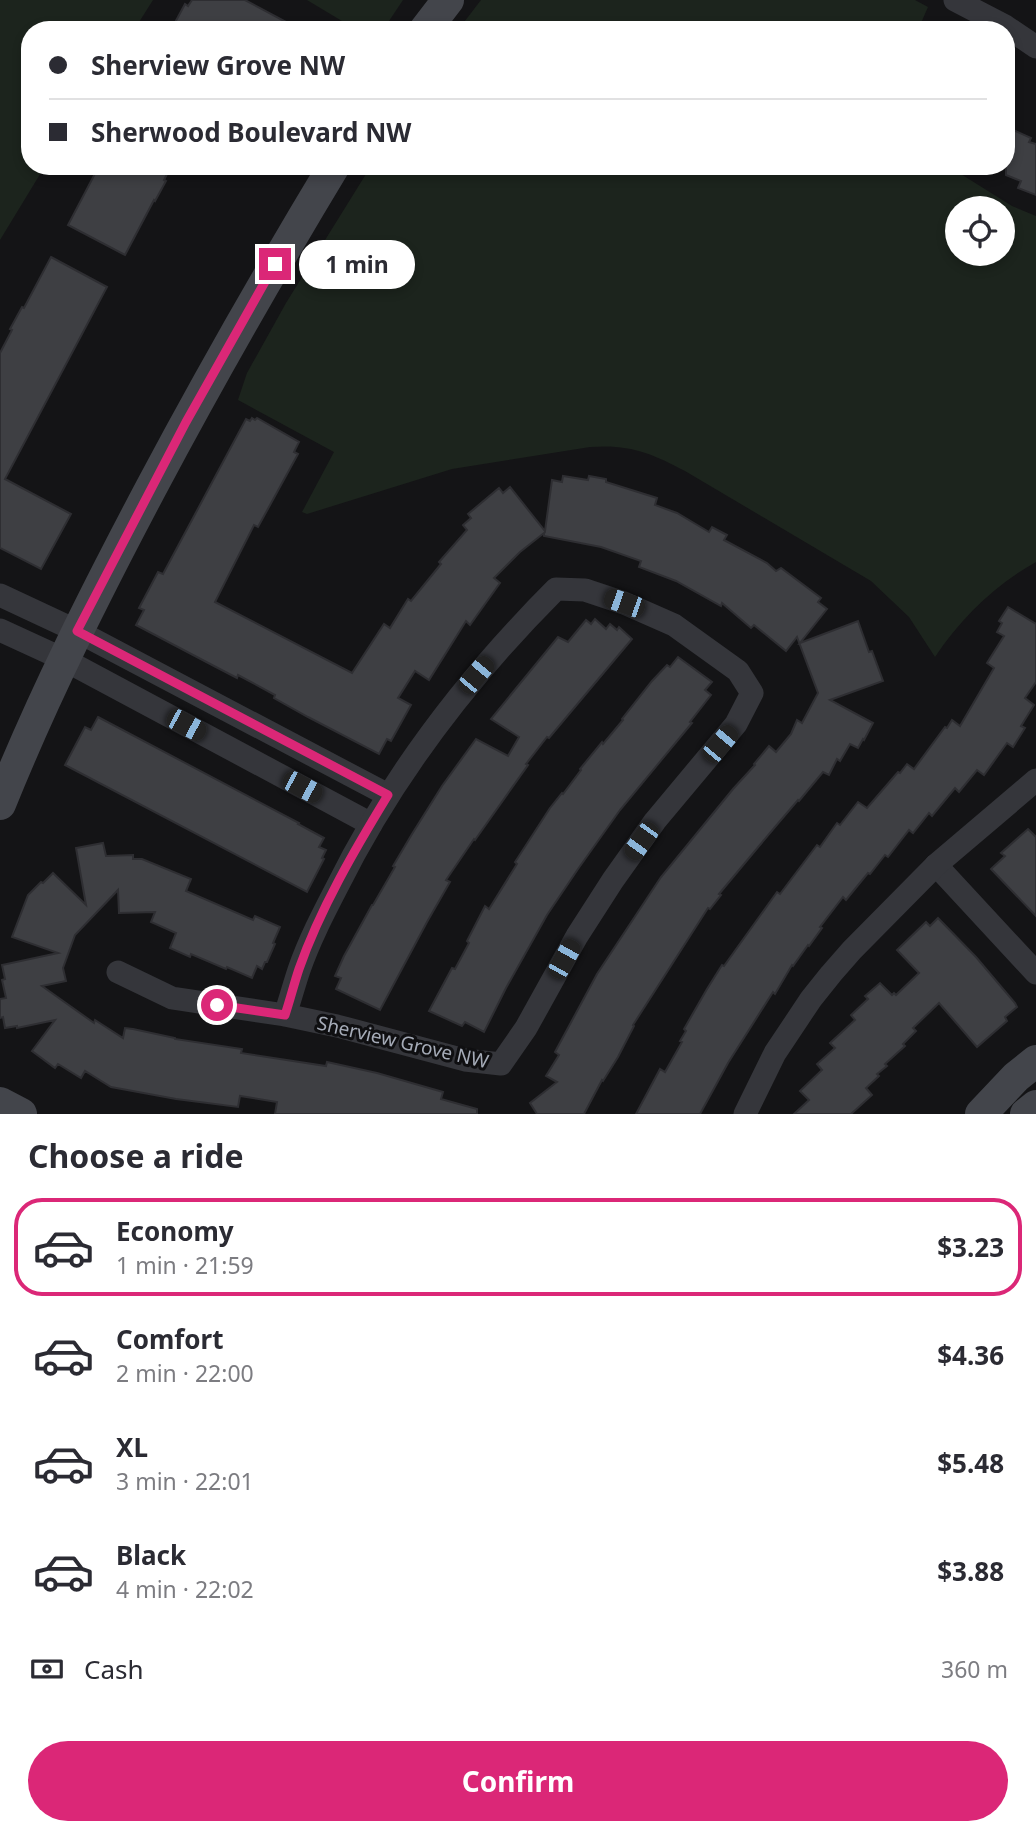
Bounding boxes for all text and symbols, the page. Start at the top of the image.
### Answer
text: Sherview Grove NW [91,47,345,83]
text: Sherwood Boulevard NW [91,114,412,150]
map controls [945,196,1015,266]
button: locate [945,196,1015,266]
callout: 1 min [300,240,415,288]
route end [259,248,291,280]
text: 1 min [325,248,389,280]
car [601,586,648,620]
car [455,652,498,698]
car [163,706,210,744]
car [699,721,742,767]
car [279,768,326,806]
car [621,818,662,864]
car [545,936,584,982]
route start [201,989,233,1021]
street label: Sherview Grove NW [315,1010,492,1074]
text: Choose a ride [28,1134,244,1177]
text: Economy [116,1213,234,1249]
icon: car [32,1216,95,1279]
text: $3.23 [937,1229,1004,1265]
text: 1 min · 21:59 [116,1249,254,1281]
text: Comfort [116,1321,224,1357]
icon: car [32,1324,95,1387]
text: $4.36 [937,1337,1004,1373]
text: 2 min · 22:00 [116,1357,254,1389]
text: XL [116,1429,148,1465]
icon: car [32,1432,95,1495]
text: $5.48 [937,1445,1004,1481]
text: 3 min · 22:01 [116,1465,254,1497]
text: Black [116,1537,186,1573]
icon: car [32,1540,95,1603]
text: $3.88 [937,1553,1004,1589]
text: 4 min · 22:02 [116,1573,254,1605]
icon: cash [28,1650,66,1688]
text: Cash [84,1651,144,1687]
text: 360 m [941,1653,1008,1685]
button: Confirm [28,1741,1008,1821]

